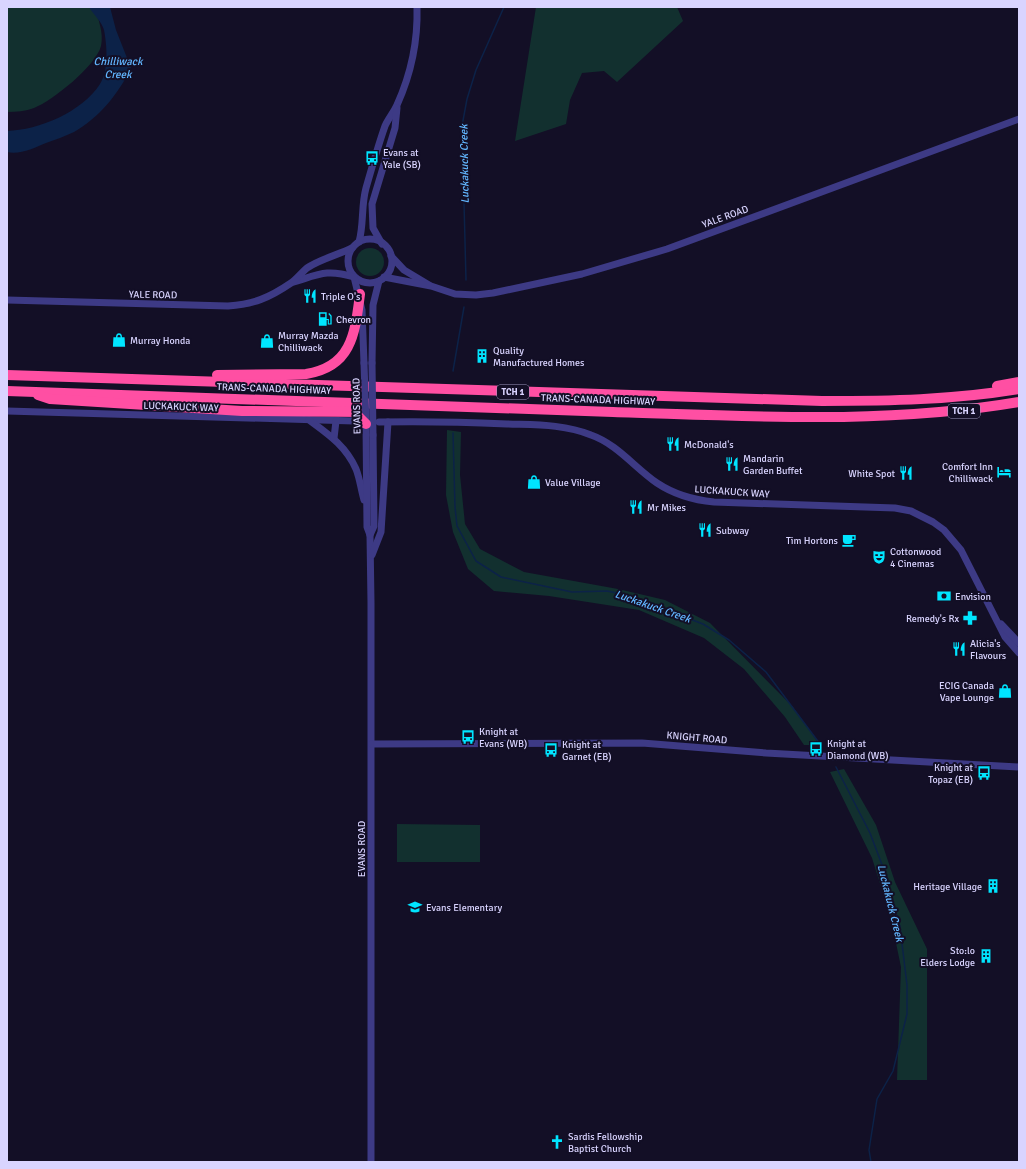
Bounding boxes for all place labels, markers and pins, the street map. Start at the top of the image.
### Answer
place label: Evans at Yale (SB) [383,147,421,171]
bus stop icon: Evans at Yale (SB) [364,150,380,166]
restaurant icon: Triple O's [302,288,318,304]
place label: Triple O's [321,291,361,303]
fuel station icon: Chevron [317,311,333,327]
place label: Chevron [336,314,371,326]
place label: Murray Mazda Chilliwack [278,330,339,354]
shop icon: Murray Honda [111,332,127,348]
shop icon: Murray Mazda Chilliwack [259,333,275,349]
place label: Murray Honda [130,335,190,347]
place label: Quality Manufactured Homes [493,345,585,369]
building icon: Quality Manufactured Homes [474,348,490,364]
restaurant icon: McDonald's [665,436,681,452]
place label: McDonald's [684,439,734,451]
place label: Mandarin Garden Buffet [743,453,803,477]
restaurant icon: Mandarin Garden Buffet [724,456,740,472]
place label: Comfort Inn Chilliwack [942,461,993,485]
hotel icon: Comfort Inn Chilliwack [996,464,1012,480]
restaurant icon: White Spot [898,465,914,481]
place label: White Spot [848,468,895,480]
shop icon: Value Village [526,474,542,490]
place label: Value Village [545,477,600,489]
restaurant icon: Mr Mikes [628,499,644,515]
place label: Mr Mikes [647,502,687,514]
restaurant icon: Subway [697,522,713,538]
place label: Subway [716,525,749,537]
cafe icon: Tim Hortons [841,532,857,548]
place label: Tim Hortons [786,535,839,547]
place label: Cottonwood 4 Cinemas [890,546,941,570]
theatre icon: Cottonwood 4 Cinemas [871,549,887,565]
bank icon: Envision [936,588,952,604]
place label: Envision [955,591,991,603]
pharmacy icon: Remedy's Rx [962,610,978,626]
place label: Remedy's Rx [906,613,959,625]
place label: Alicia's Flavours [970,638,1007,662]
restaurant icon: Alicia's Flavours [951,641,967,657]
place label: ECIG Canada Vape Lounge [939,680,994,704]
shop icon: ECIG Canada Vape Lounge [997,683,1013,699]
place label: Knight at Evans (WB) [479,726,527,750]
bus stop icon: Knight at Evans (WB) [460,729,476,745]
place label: Knight at Diamond (WB) [827,738,889,762]
place label: Knight at Garnet (EB) [562,739,612,763]
bus stop icon: Knight at Diamond (WB) [808,741,824,757]
bus stop icon: Knight at Garnet (EB) [543,742,559,758]
place label: Knight at Topaz (EB) [928,762,973,786]
bus stop icon: Knight at Topaz (EB) [976,765,992,781]
building icon: Heritage Village [985,878,1001,894]
place label: Heritage Village [913,881,982,893]
school or university icon: Evans Elementary [407,899,423,915]
place label: Evans Elementary [426,902,503,914]
place label: Sto:lo Elders Lodge [920,945,975,969]
building icon: Sto:lo Elders Lodge [978,948,994,964]
place label: Sardis Fellowship Baptist Church [568,1131,643,1155]
church icon: Sardis Fellowship Baptist Church [549,1134,565,1150]

